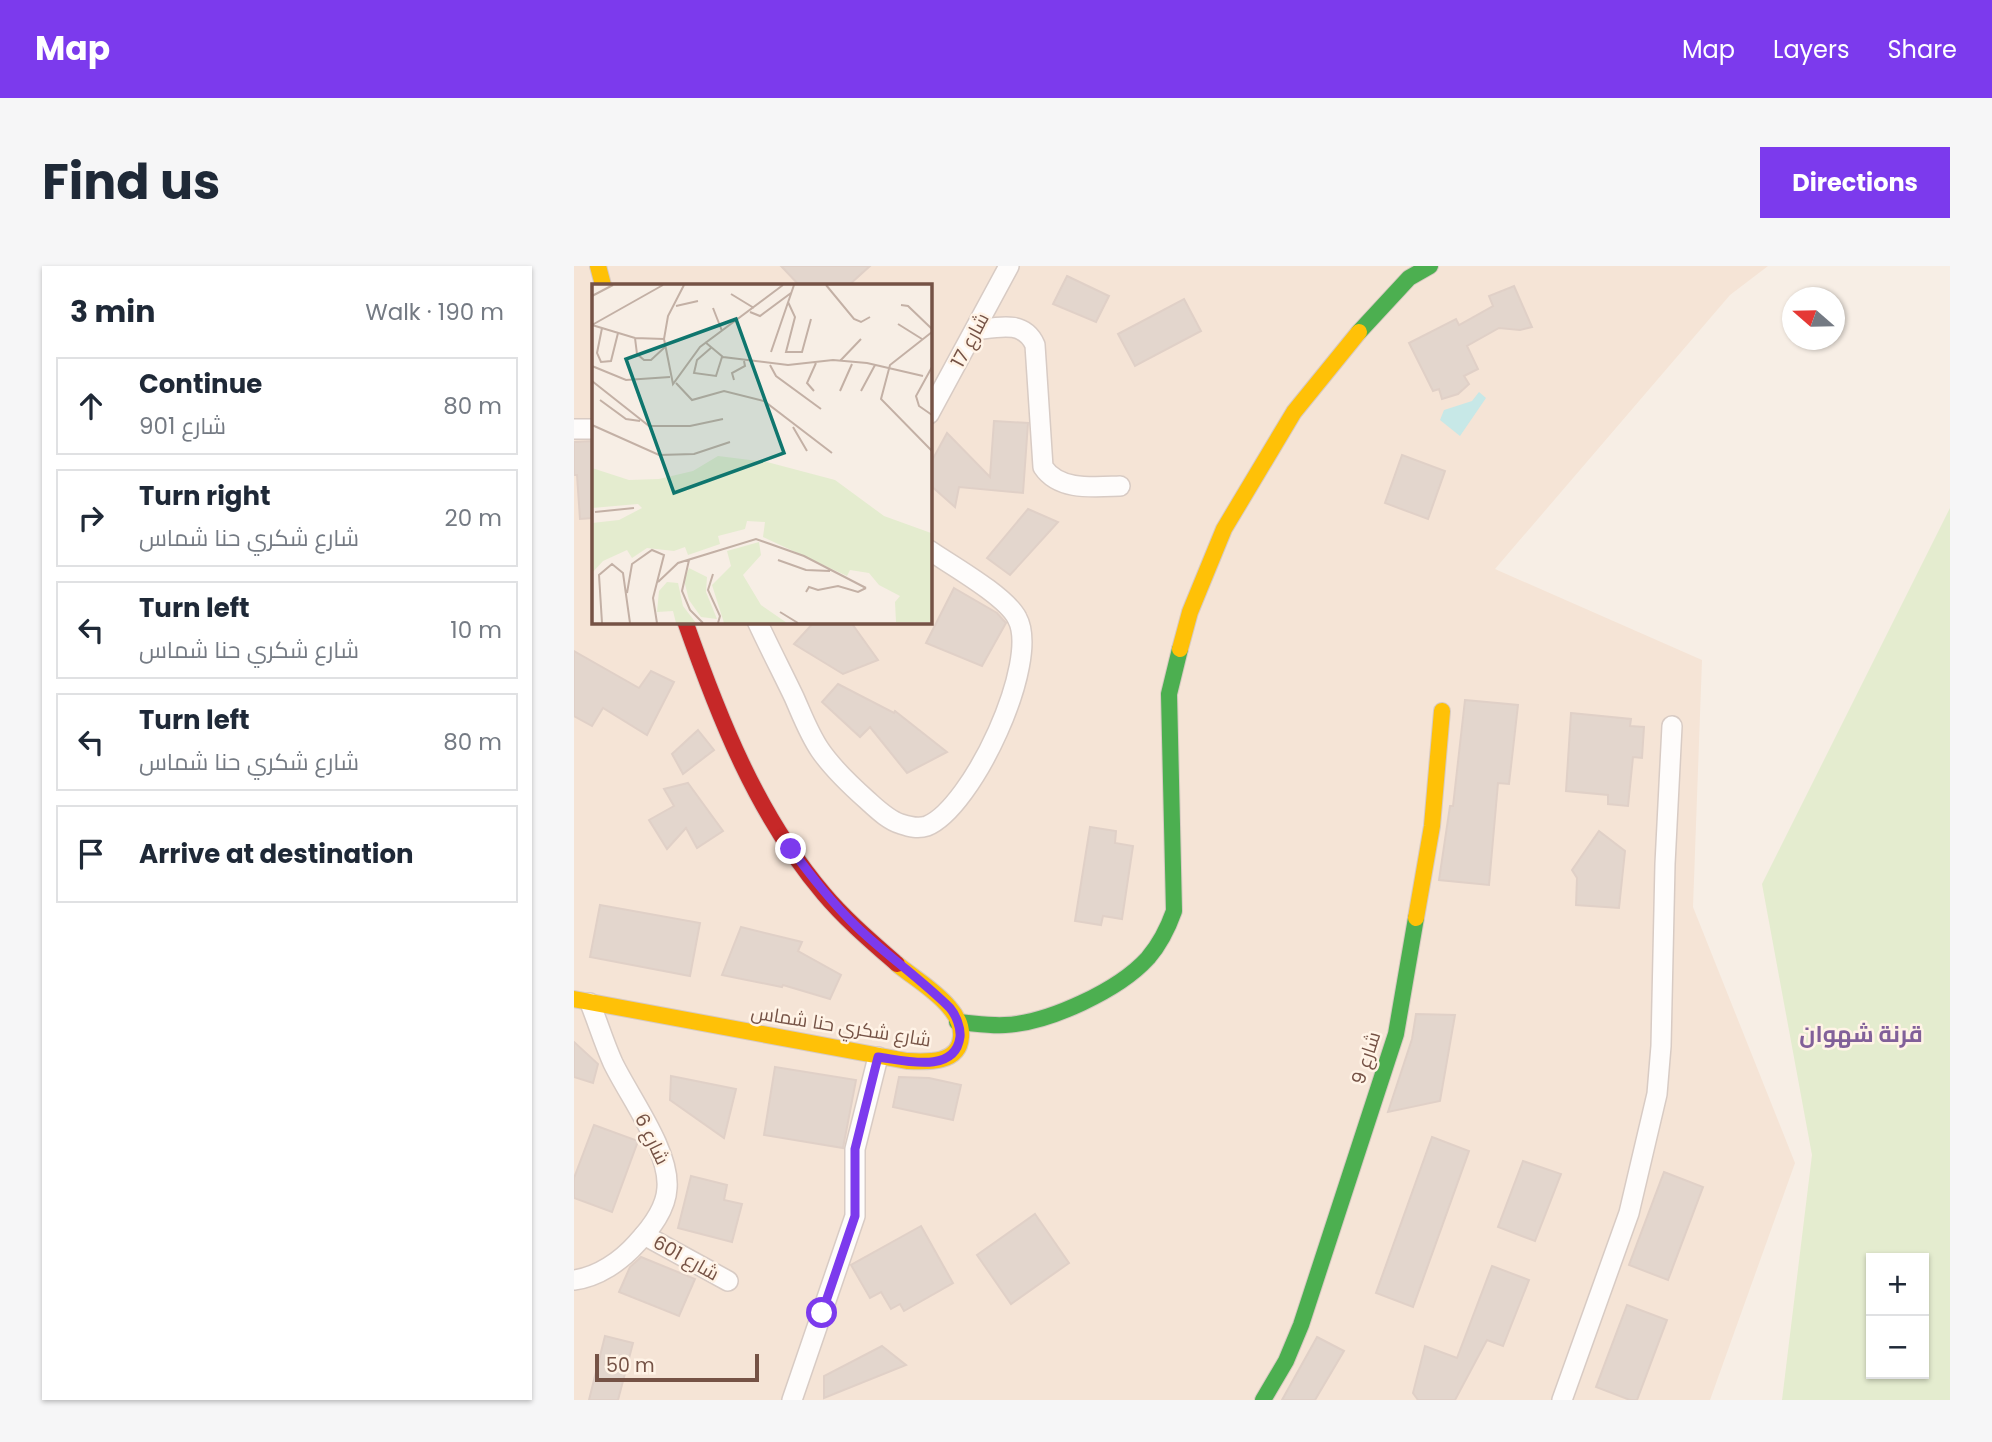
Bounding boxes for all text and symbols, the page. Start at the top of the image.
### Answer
text: Map [35,25,110,72]
text: Map [1682,33,1735,66]
text: Layers [1773,33,1849,66]
text: Share [1887,33,1957,66]
button: Directions [1760,147,1950,218]
text: Find us [42,148,220,216]
inset map [592,284,931,623]
north arrow [1782,287,1845,350]
text: 3 min [70,290,155,333]
text: Walk · 190 m [365,296,504,328]
street label: شارع 17 [944,308,996,372]
text: Continue [139,366,262,402]
icon: ahead [72,387,110,425]
text: 80 m [443,390,502,422]
text: شارع 901 [139,410,226,442]
text: Turn right [139,478,271,514]
icon: right [72,499,110,537]
text: 20 m [444,502,502,534]
text: شارع شكري حنا شماس [139,522,359,554]
text: Turn left [139,590,250,626]
icon: left [72,611,110,649]
text: 10 m [450,614,502,646]
text: شارع شكري حنا شماس [139,634,359,666]
text: Turn left [139,702,250,738]
icon: left [72,723,110,761]
text: 80 m [443,726,502,758]
text: شارع شكري حنا شماس [139,746,359,778]
route end [775,833,806,864]
icon: arrive [72,835,110,873]
text: Arrive at destination [139,836,414,872]
street label: شارع شكري حنا شماس [749,998,933,1055]
district label: قرنة شهوان [1799,1018,1923,1050]
street label: شارع 9 [1345,1028,1387,1088]
street label: شارع 6 [628,1109,676,1169]
street label: شارع 601 [648,1229,724,1287]
map controls [1866,1253,1929,1379]
button: + [1866,1253,1929,1316]
route start [806,1297,837,1328]
button: − [1866,1316,1929,1379]
scale bar [595,1351,760,1383]
text: 50 m [606,1352,655,1379]

